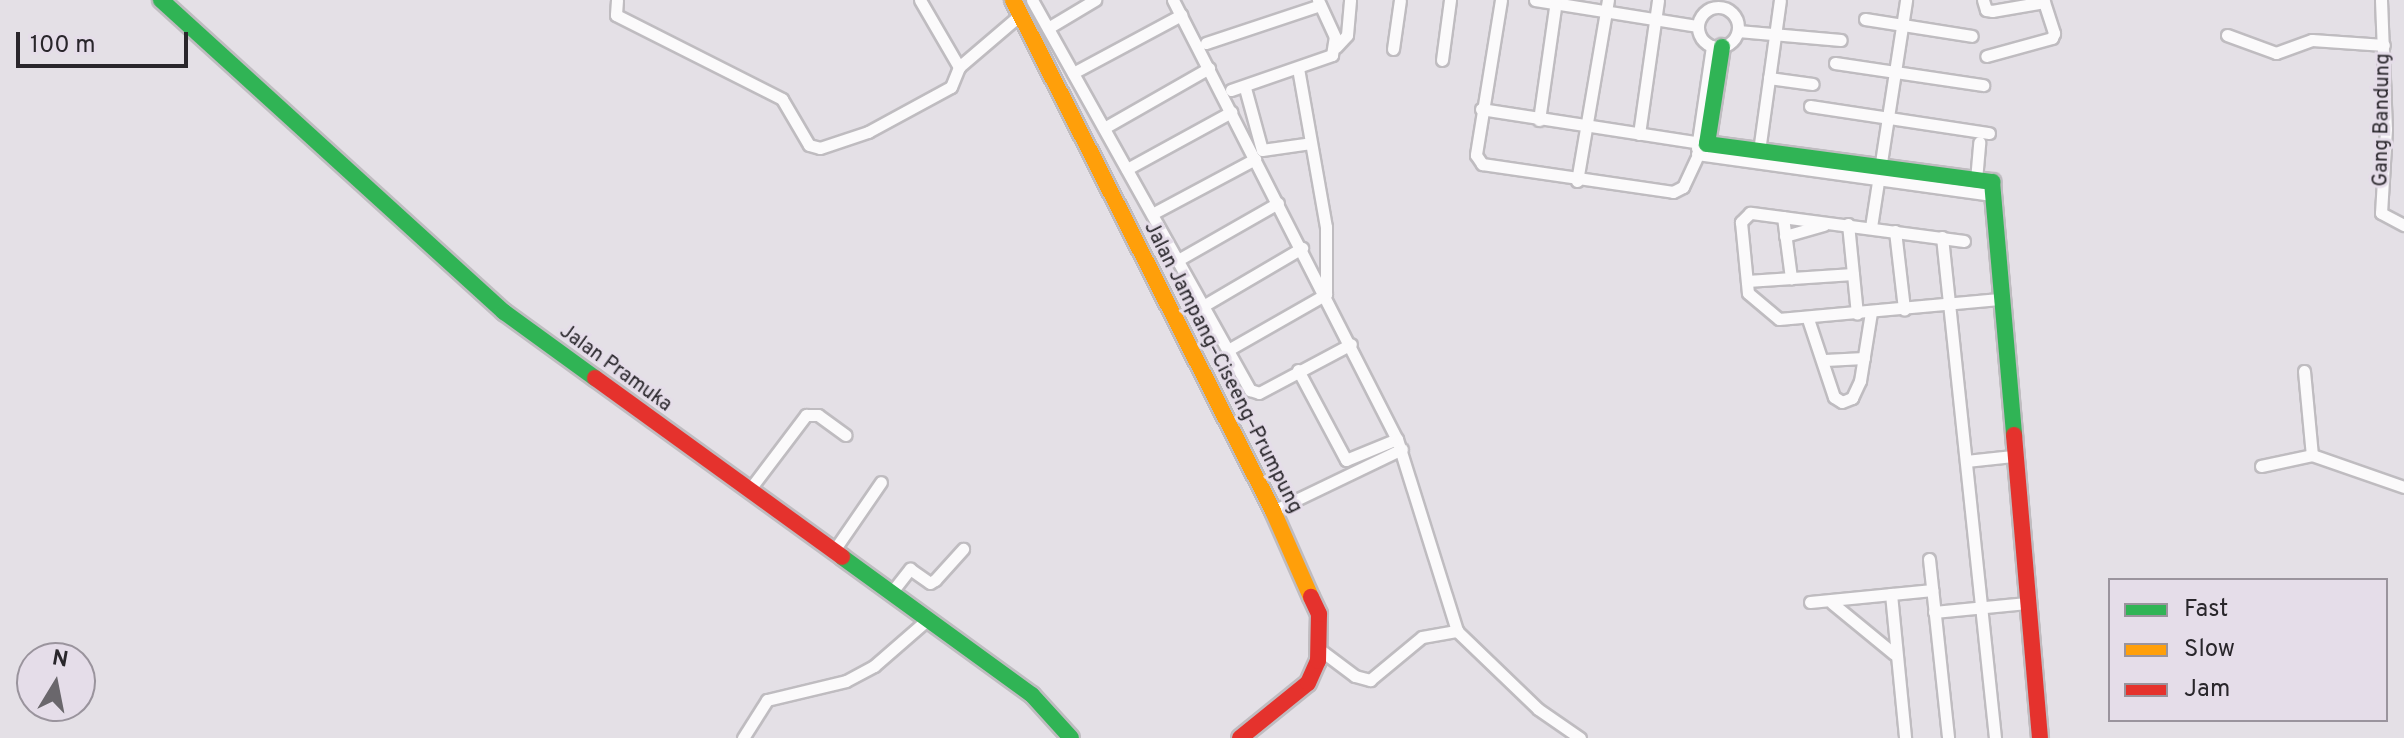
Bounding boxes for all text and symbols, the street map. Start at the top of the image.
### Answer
scale bar [20,16,192,66]
text: 100 m [30,31,96,61]
street label: Gang Bandung [2370,53,2396,187]
street label: Jalan Jampang–Ciseeng–Prumpung [1138,218,1306,518]
street label: Jalan Pramuka [554,320,676,418]
legend [2108,578,2388,722]
text: Fast [2184,595,2228,625]
text: Slow [2184,635,2235,665]
north arrow [16,642,96,722]
text: N [50,645,70,675]
text: Jam [2184,675,2230,705]

